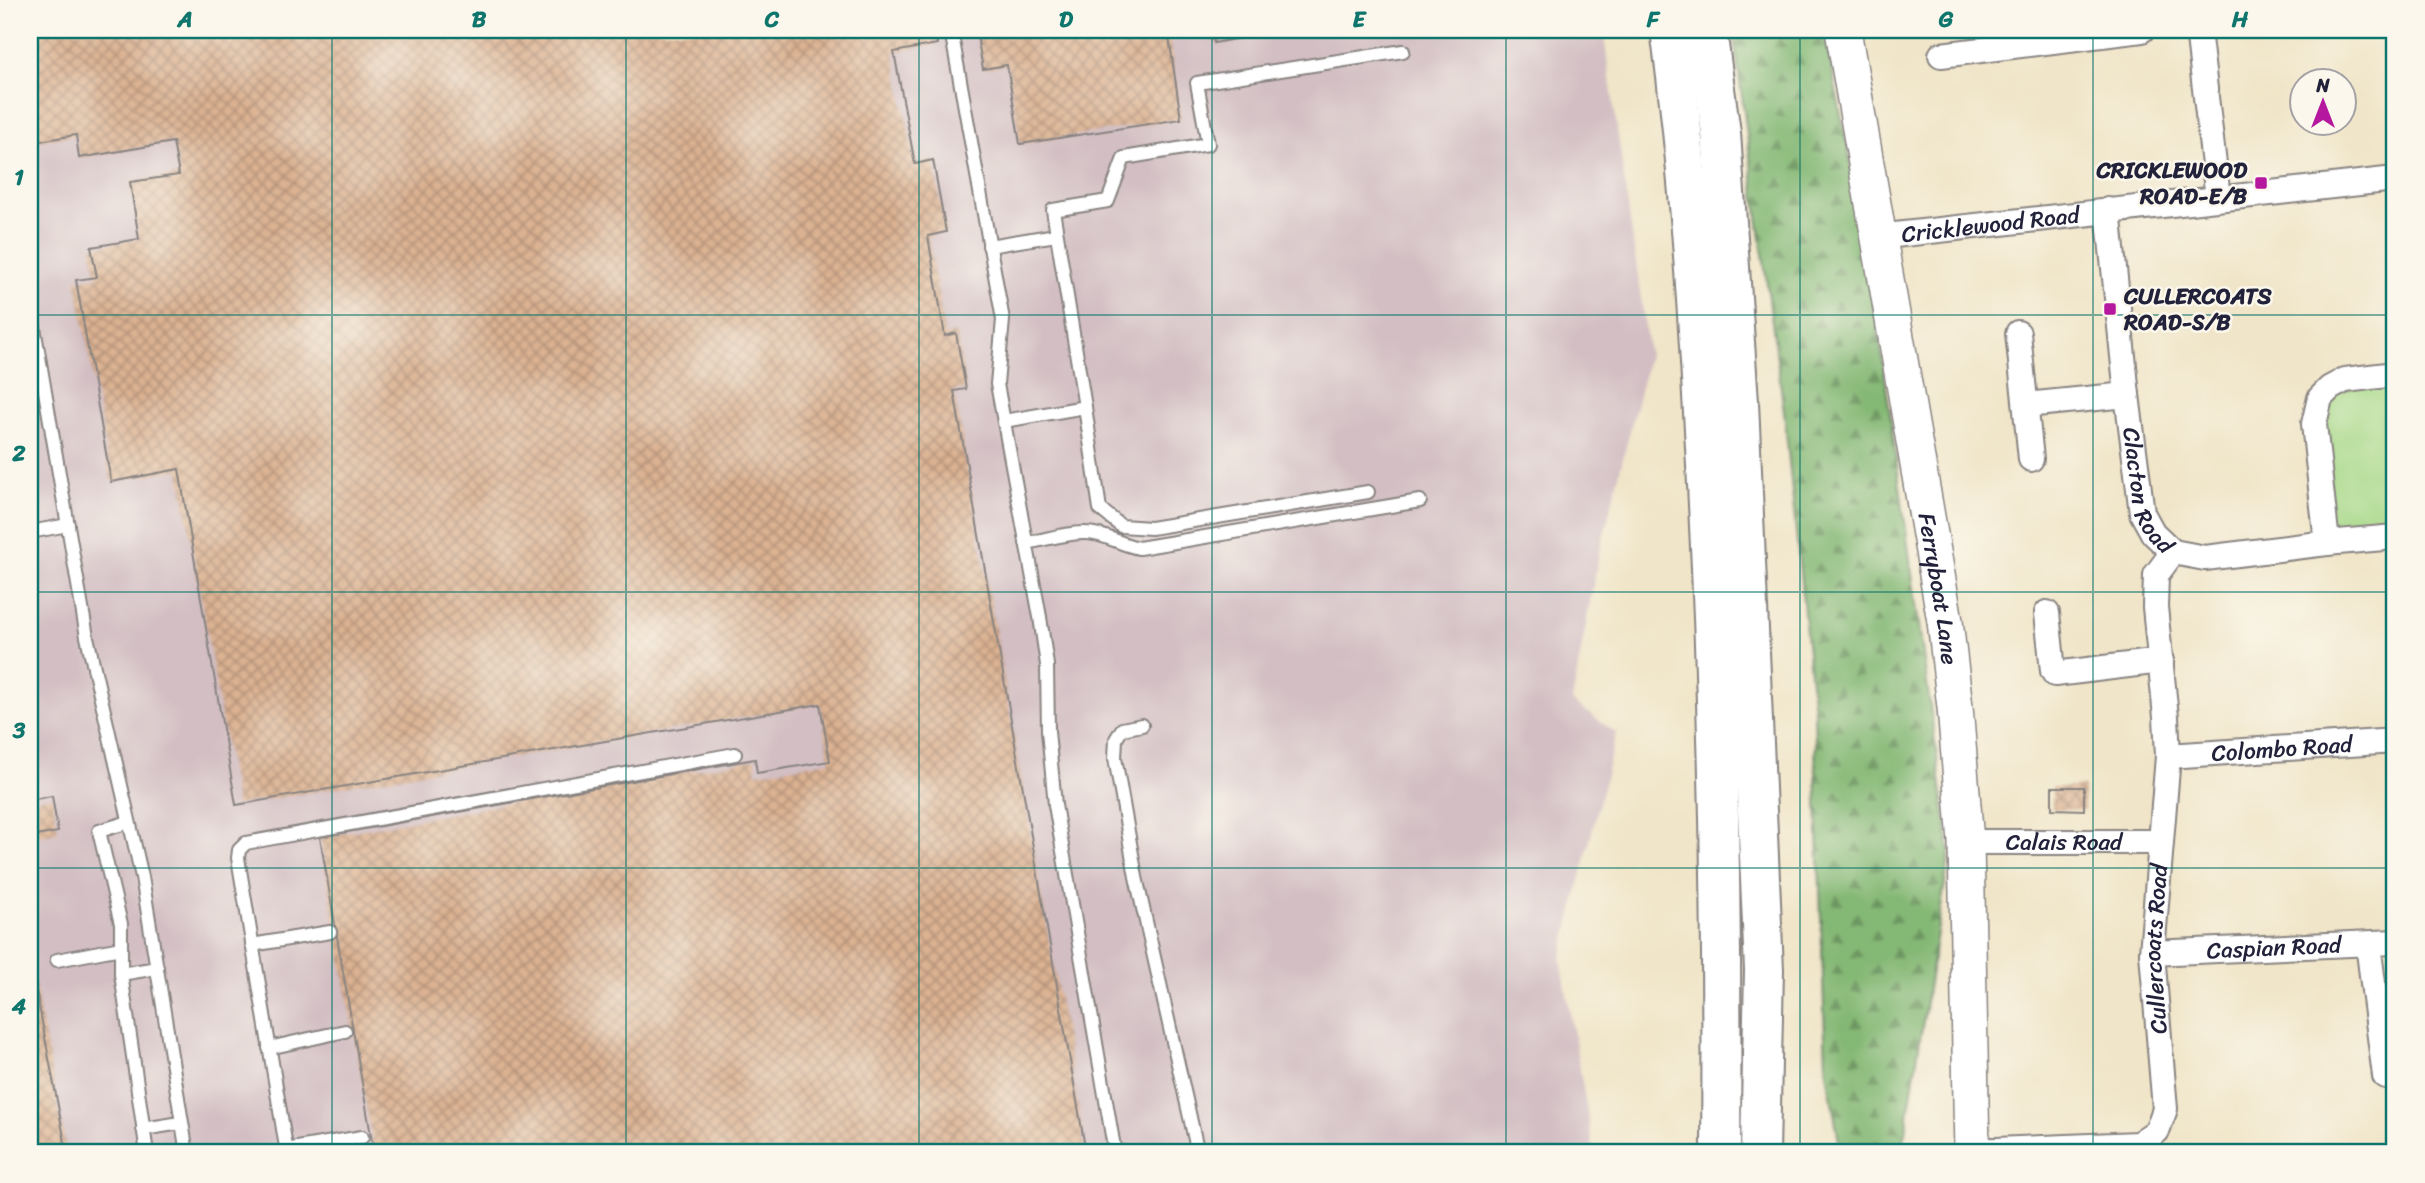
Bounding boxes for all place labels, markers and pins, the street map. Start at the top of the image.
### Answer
place label: CRICKLEWOOD ROAD-E/B [2096,150,2248,217]
marker: CRICKLEWOOD ROAD-E/B [2253,175,2269,191]
place label: CULLERCOATS ROAD-S/B [2123,276,2272,343]
marker: CULLERCOATS ROAD-S/B [2102,301,2118,317]

